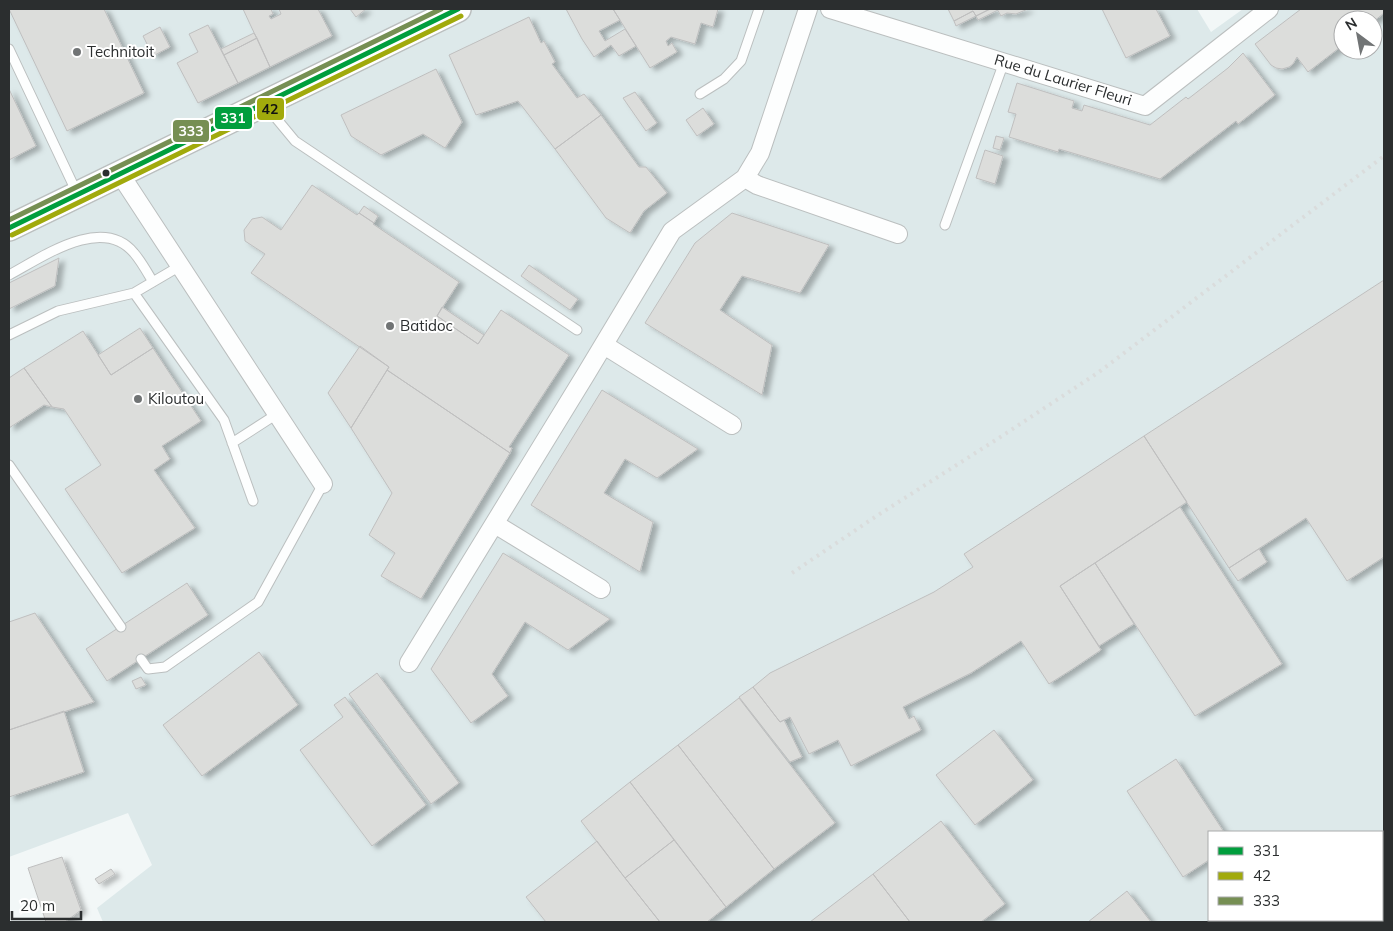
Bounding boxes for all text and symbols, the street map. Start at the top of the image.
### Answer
north arrow [1333,10,1383,60]
text: N [1342,14,1360,34]
place label: Technitoit [87,42,154,61]
marker: Technitoit [71,46,83,58]
street label: Rue du Laurier Fleuri [992,50,1134,109]
line badge: 42 [256,97,285,121]
text: 42 [262,100,278,118]
line badge: 331 [214,106,253,130]
text: 331 [220,109,246,127]
line badge: 333 [172,119,210,143]
text: 333 [178,122,204,140]
unlabelled marker [101,168,111,178]
place label: Batidoc [400,316,453,335]
marker: Batidoc [384,320,396,332]
place label: Kiloutou [148,389,204,408]
marker: Kiloutou [132,393,144,405]
legend [1208,831,1383,921]
text: 331 [1253,841,1280,860]
text: 42 [1253,866,1271,885]
scale bar [12,888,81,920]
text: 333 [1253,891,1280,910]
text: 20 m [20,896,55,915]

